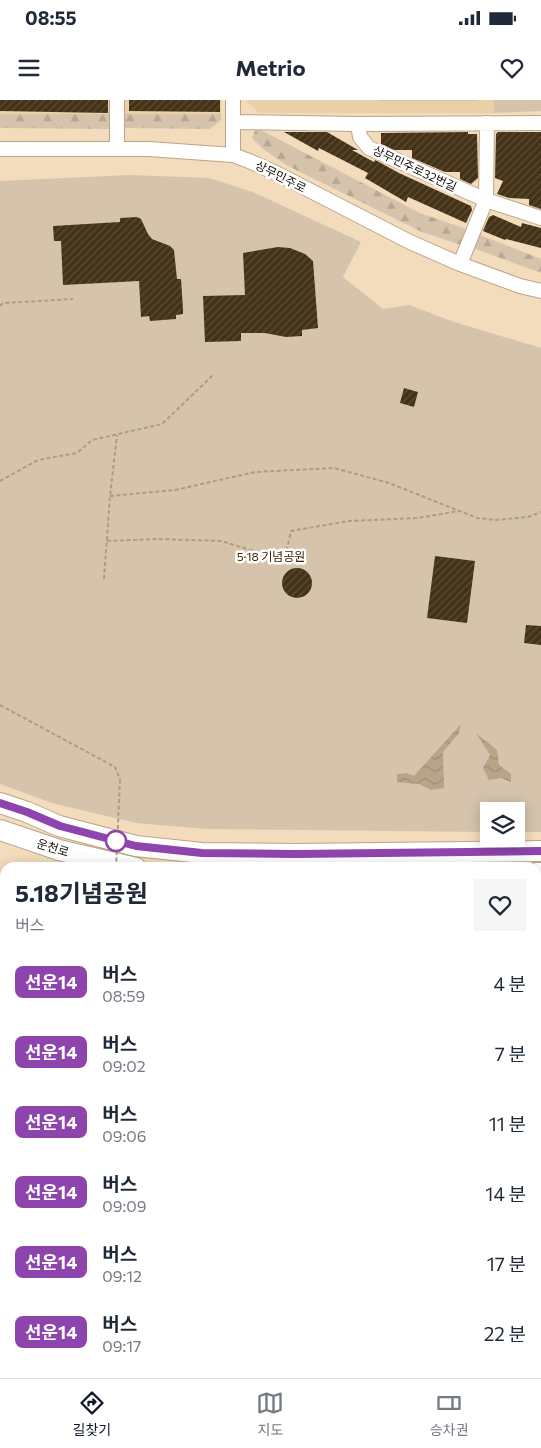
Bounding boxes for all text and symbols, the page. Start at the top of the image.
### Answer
text: 08:55 [25,6,77,29]
icon: menu [15,54,43,82]
text: Metrio [235,54,306,81]
icon: heart [498,54,526,82]
street label: 상무민주로32번길 [371,142,459,194]
street label: 상무민주로 [253,157,309,195]
park label: 5·18 기념공원 [237,549,305,563]
map controls [480,802,525,847]
button: layers [480,802,525,847]
unlabelled marker [105,830,127,852]
street label: 운천로 [35,835,71,859]
text: 5.18기념공원 [15,878,147,907]
button: heart [474,879,526,931]
text: 버스 [15,915,44,934]
text: 버스 [102,962,137,985]
text: 선운14 [25,971,77,993]
text: 4 분 [493,972,526,995]
text: 08:59 [102,986,145,1005]
text: 버스 [102,1032,137,1055]
text: 선운14 [25,1041,77,1063]
text: 7 분 [495,1042,526,1065]
text: 09:02 [102,1056,146,1075]
text: 버스 [102,1102,137,1125]
text: 선운14 [25,1111,77,1133]
text: 11 분 [489,1112,526,1135]
text: 09:06 [102,1126,146,1145]
text: 버스 [102,1172,137,1195]
text: 선운14 [25,1181,77,1203]
text: 14 분 [485,1182,526,1205]
text: 09:09 [102,1196,146,1215]
text: 버스 [102,1242,137,1265]
text: 선운14 [25,1251,77,1273]
text: 17 분 [487,1252,526,1275]
text: 09:12 [102,1266,142,1285]
text: 버스 [102,1312,137,1335]
text: 선운14 [25,1321,77,1343]
text: 22 분 [484,1322,526,1345]
text: 09:17 [102,1336,142,1355]
tab: 길찾기 [73,1389,111,1439]
tab: 지도 [256,1389,284,1439]
tab: 승차권 [430,1389,468,1439]

